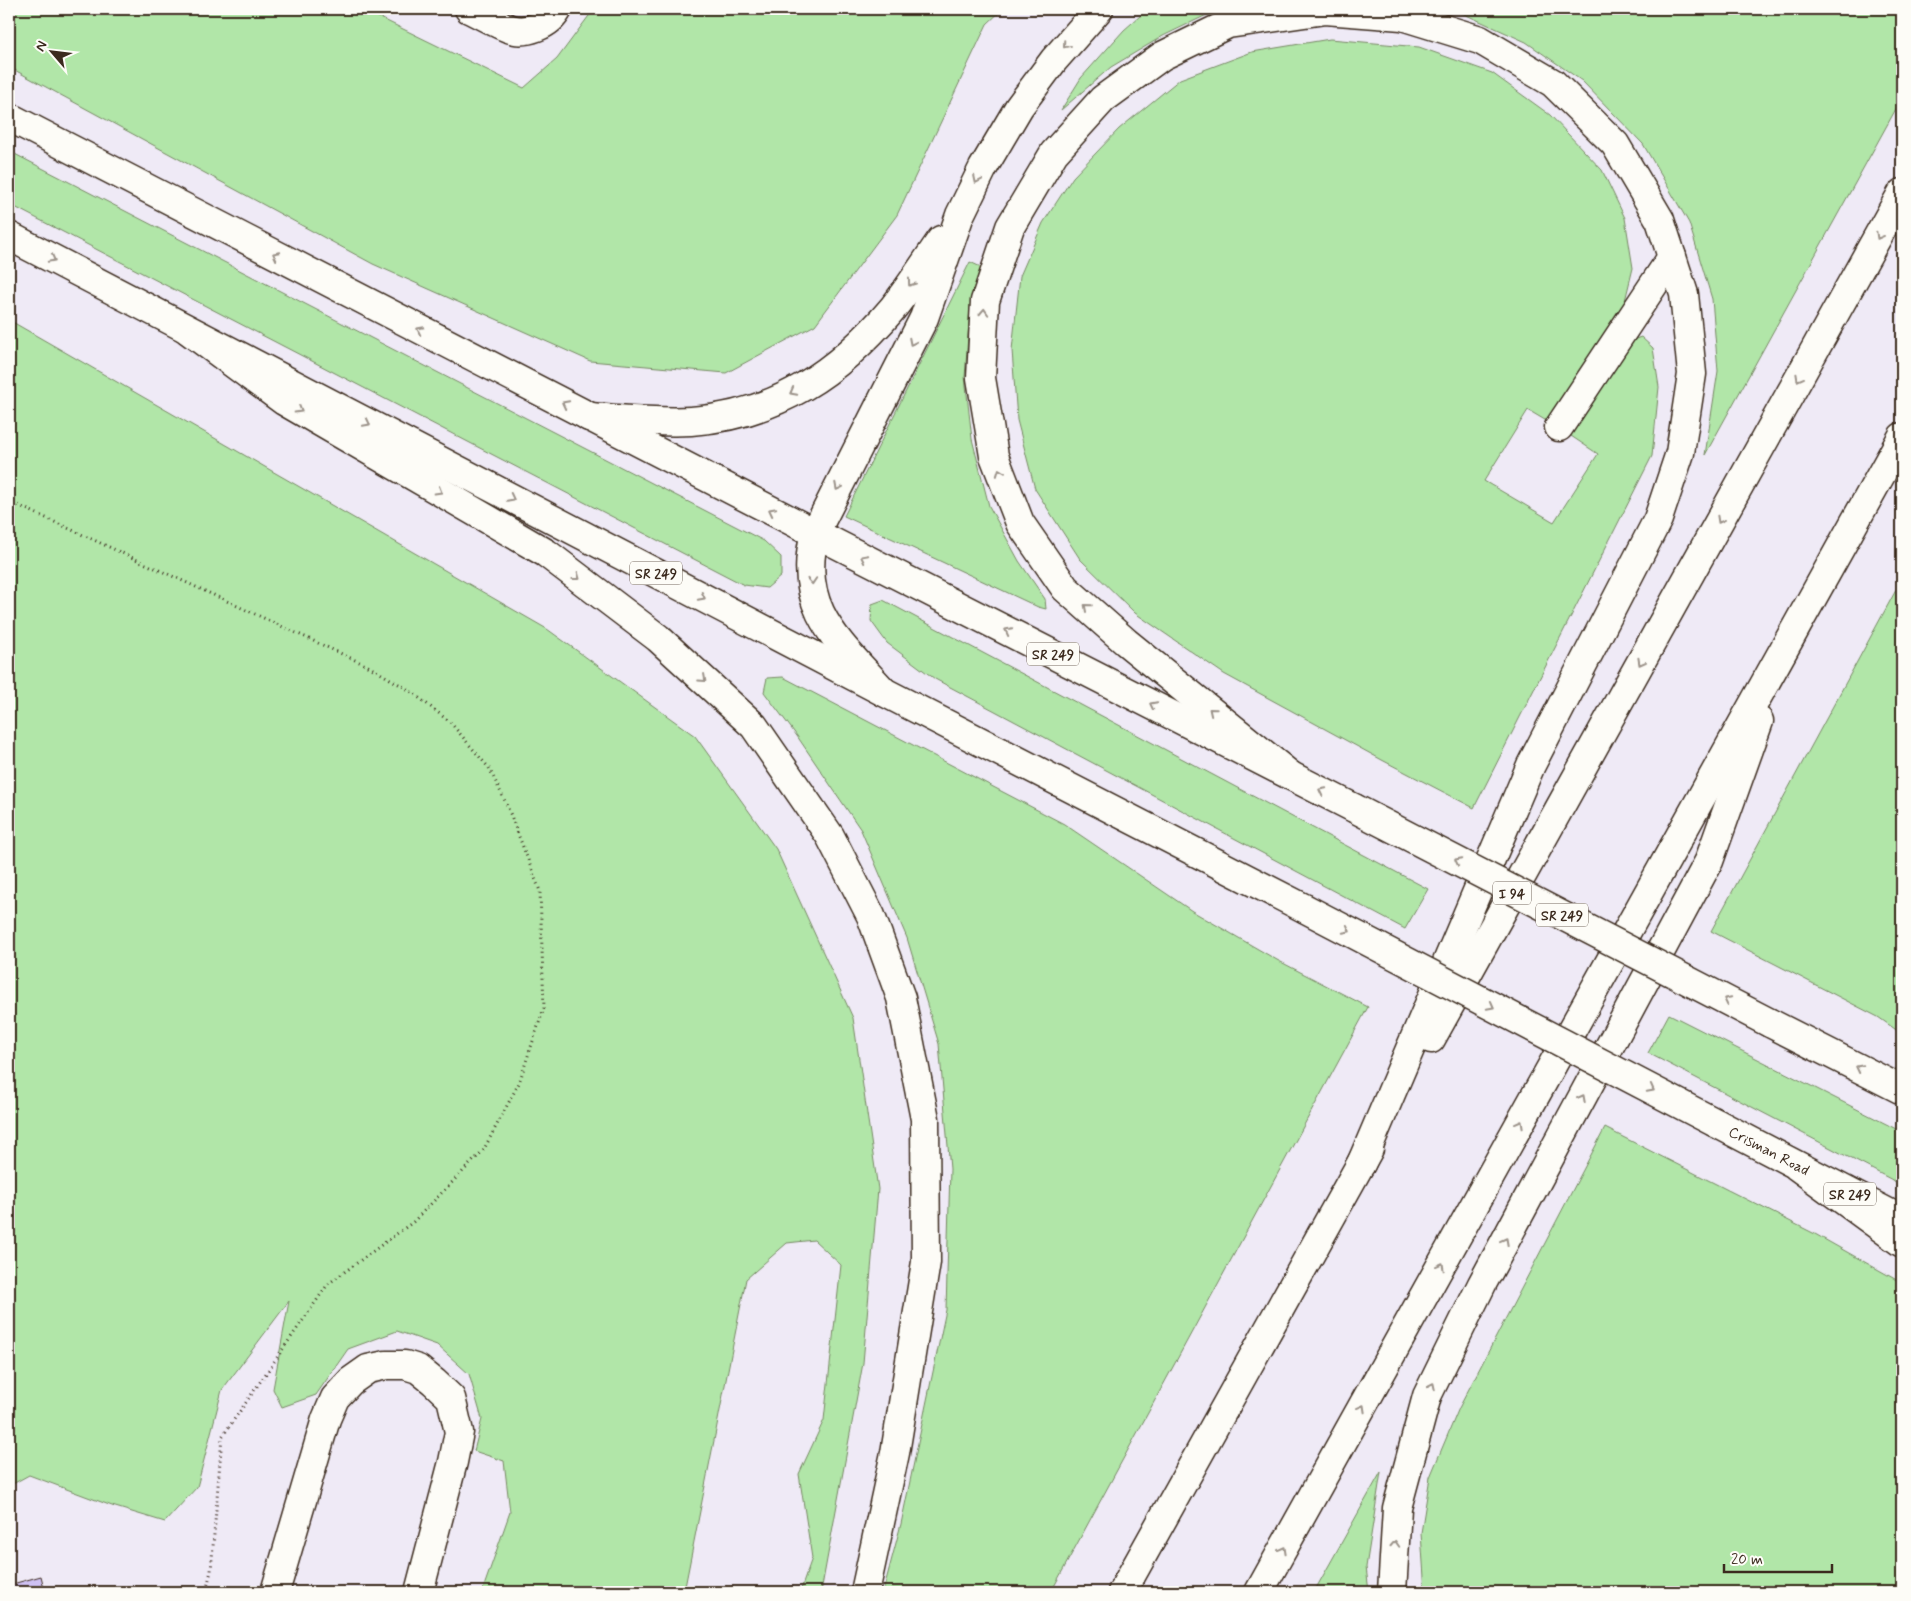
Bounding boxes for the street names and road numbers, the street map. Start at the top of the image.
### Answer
road number: SR 249 [630,562,682,584]
road number: SR 249 [1027,642,1079,666]
road number: I 94 [1493,881,1531,904]
road number: SR 249 [1536,904,1588,926]
street label: Crisman Road [1725,1122,1813,1181]
road number: SR 249 [1824,1182,1876,1206]

